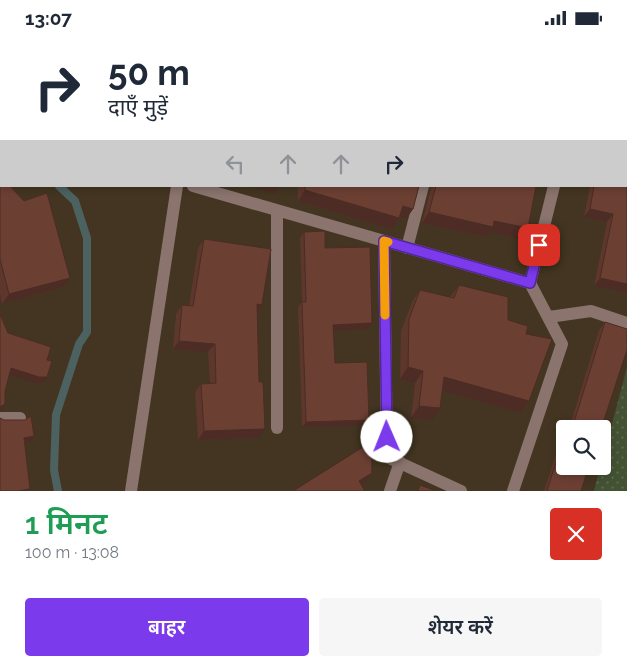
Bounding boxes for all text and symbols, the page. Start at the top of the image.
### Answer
text: 13:07 [25,7,72,29]
text: 50 m [108,52,190,93]
icon: right [25,55,90,120]
text: दाएँ मुड़ें [108,94,168,120]
icon: left [221,150,249,178]
icon: ahead [274,150,302,178]
icon: ahead [327,150,355,178]
icon: right [380,150,408,178]
pin [518,224,560,266]
icon: arrive [525,231,553,259]
position arrow [360,410,412,462]
map controls [556,420,611,475]
button: search [556,420,611,475]
text: 1 मिनट [25,506,107,541]
button: close [550,508,602,560]
text: 100 m · 13:08 [25,543,119,562]
button: बाहर [25,598,309,656]
button: शेयर करें [319,598,602,656]

